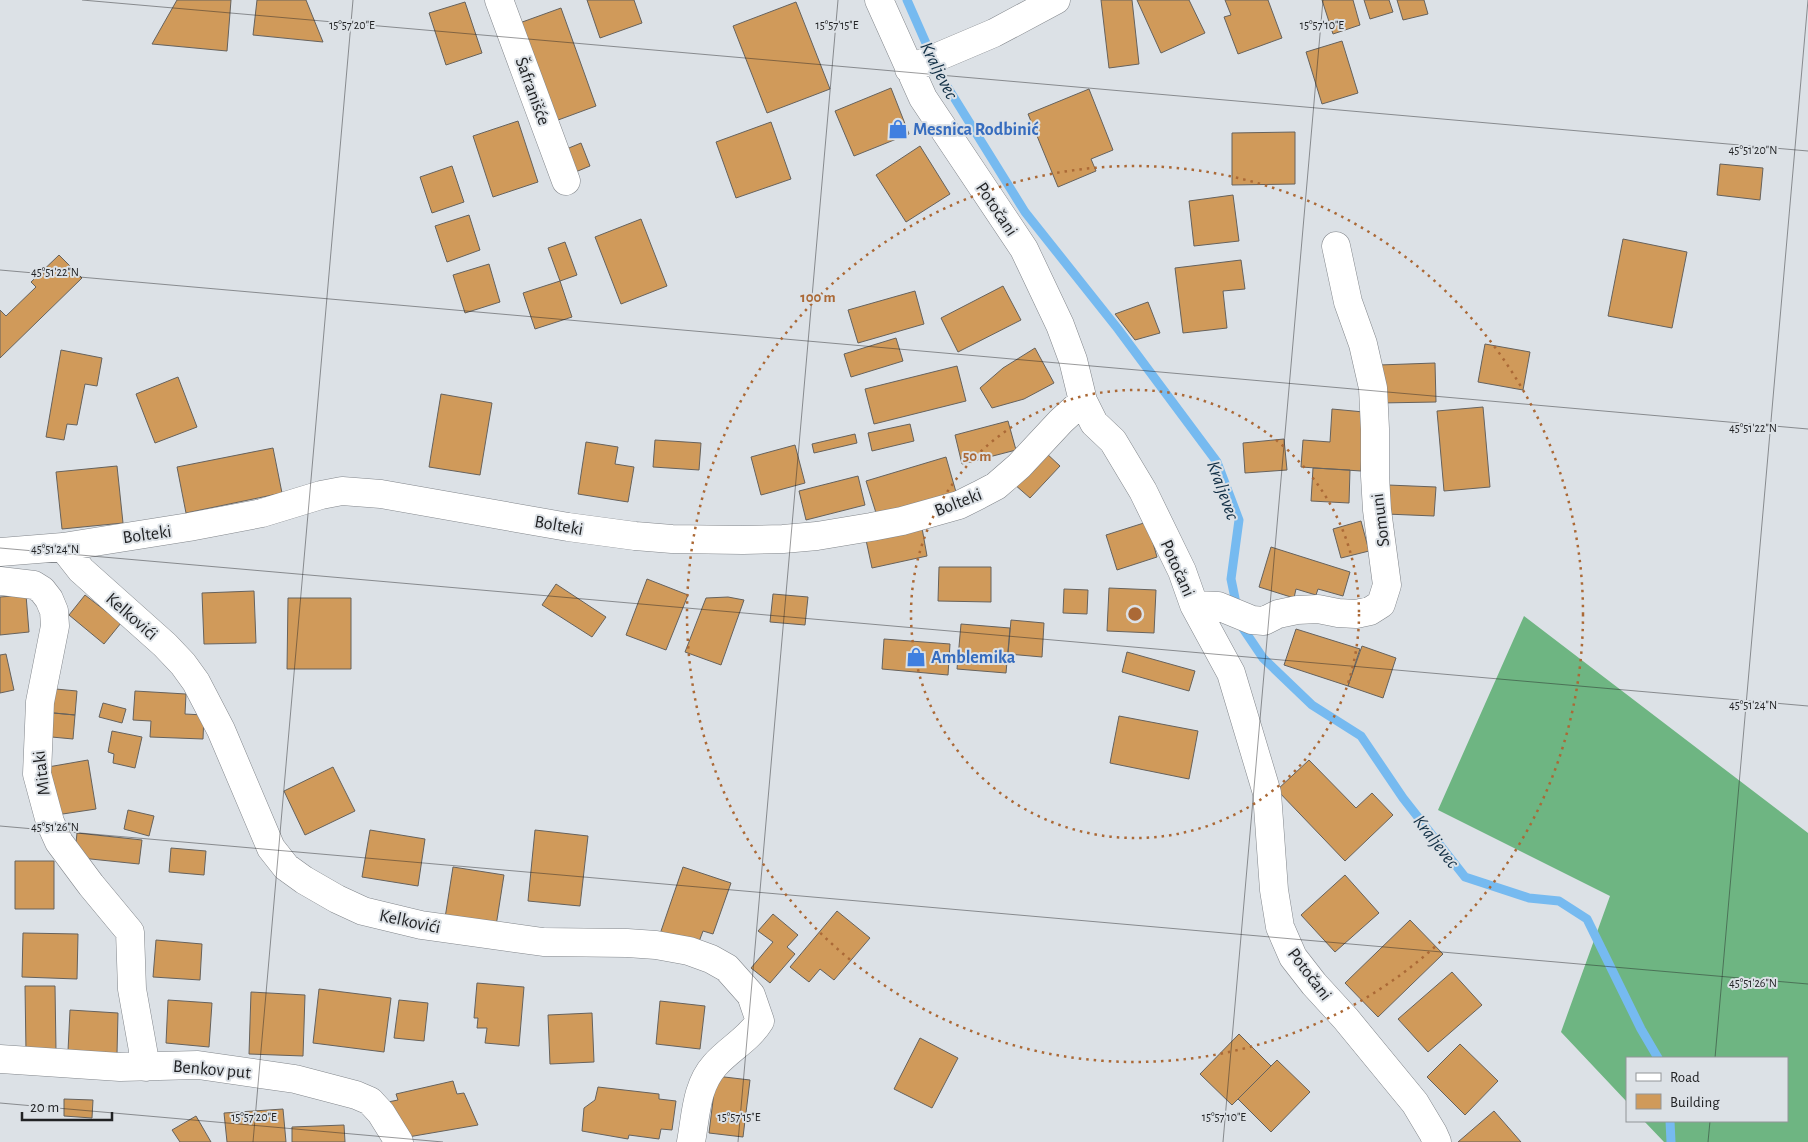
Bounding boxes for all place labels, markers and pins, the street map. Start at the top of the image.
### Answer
shop icon: Mesnica Rodbinić [887,118,909,140]
place label: Mesnica Rodbinić [913,121,1039,139]
centre of rings [1126,605,1144,623]
shop icon: Amblemika [905,646,927,668]
place label: Amblemika [931,649,1016,667]

